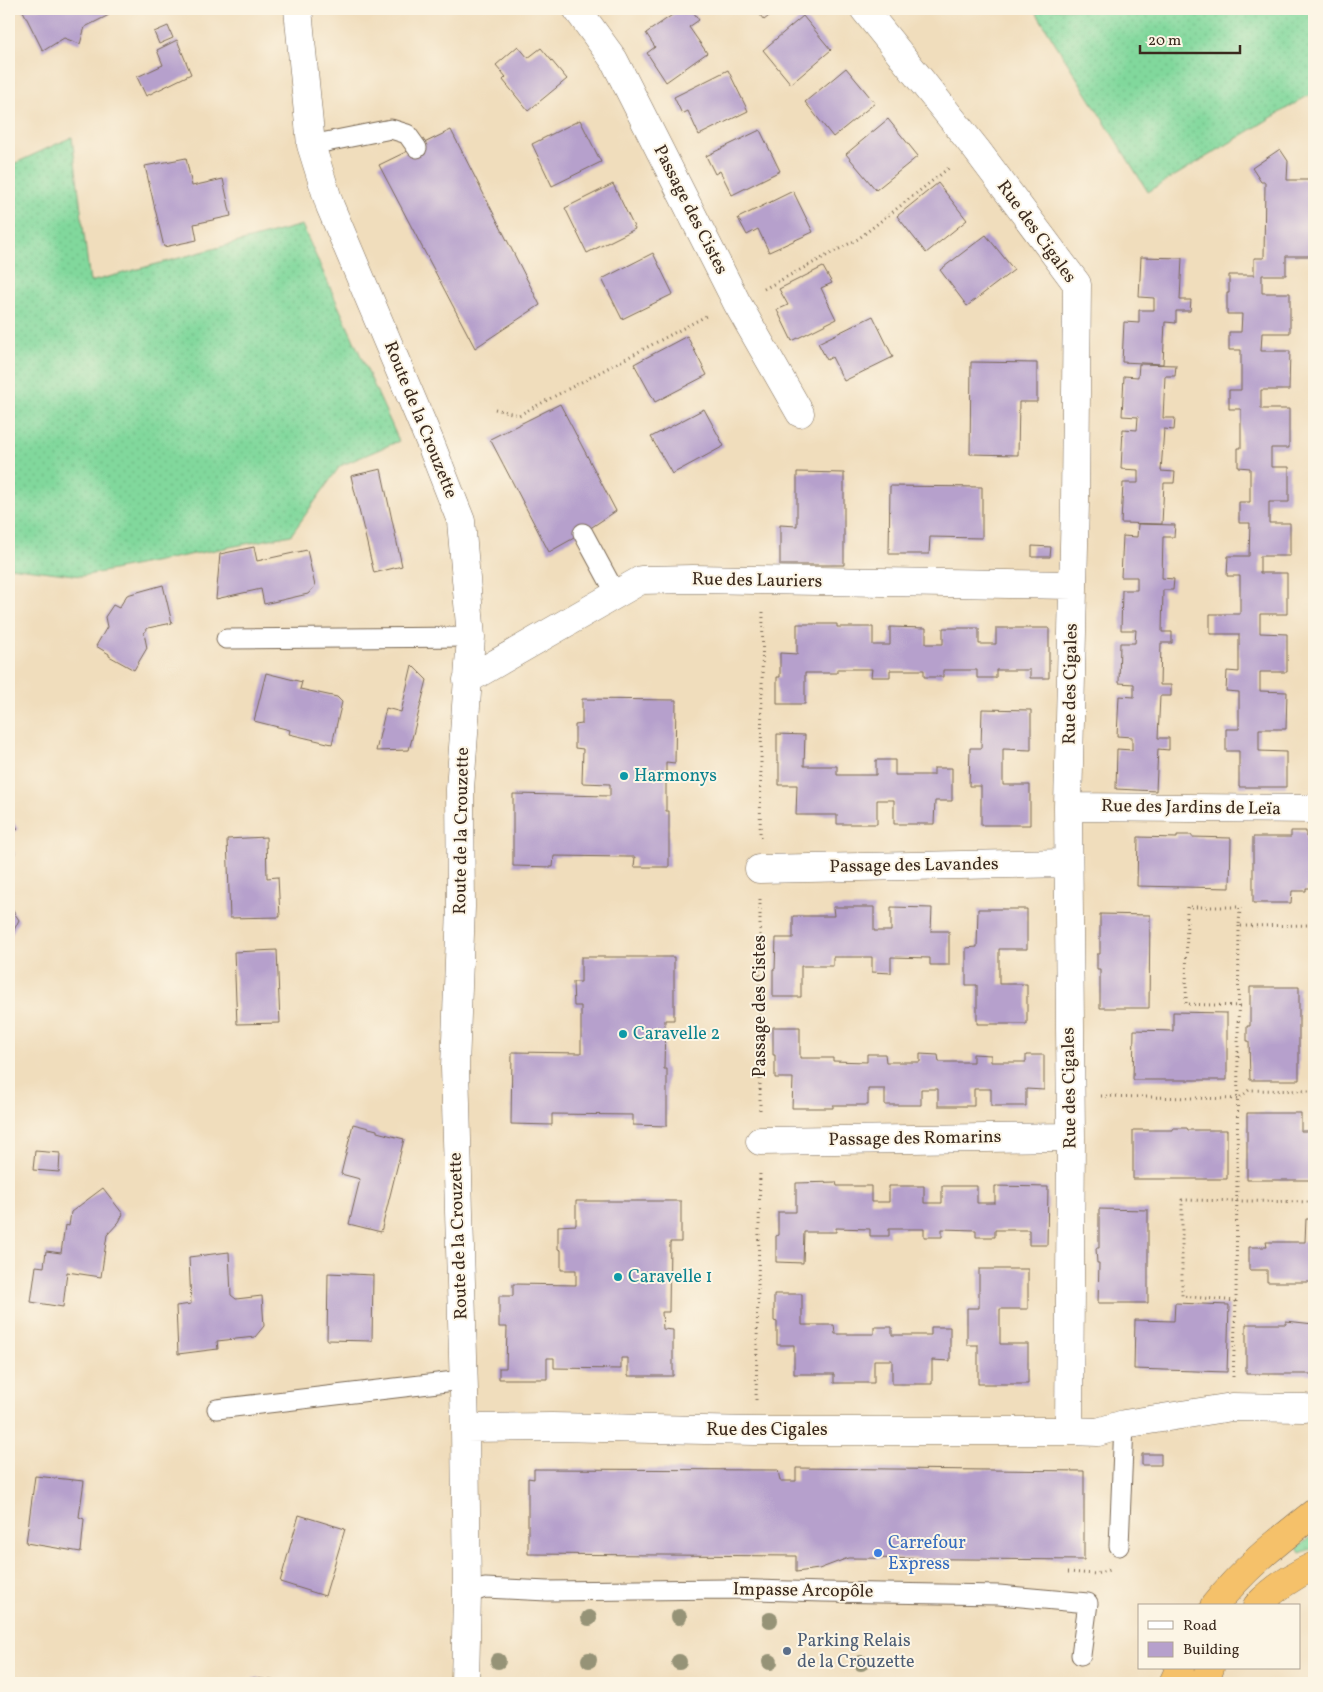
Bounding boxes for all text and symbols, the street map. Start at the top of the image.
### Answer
scale bar [1140,22,1240,54]
text: 20 m [1148,31,1181,52]
street label: Passage des Cistes [647,141,733,279]
street label: Rue des Cigales [990,175,1082,289]
street label: Route de la Crouzette [377,338,463,502]
street label: Rue des Lauriers [692,567,822,595]
street label: Rue des Cigales [1057,623,1085,745]
street label: Route de la Crouzette [448,747,476,915]
place label: Harmonys [634,764,717,789]
marker: Harmonys [618,770,630,782]
street label: Rue des Jardins de Leïa [1101,794,1281,822]
street label: Passage des Lavandes [829,852,999,880]
street label: Passage des Cistes [748,935,773,1077]
place label: Caravelle 2 [633,1022,720,1047]
street label: Rue des Cigales [1056,1027,1084,1149]
marker: Caravelle 2 [617,1028,629,1040]
street label: Passage des Romarins [828,1125,1002,1153]
street label: Route de la Crouzette [444,1152,474,1320]
place label: Caravelle 1 [628,1265,712,1290]
marker: Caravelle 1 [612,1271,624,1283]
street label: Rue des Cigales [706,1418,828,1443]
place label: Carrefour Express [888,1531,966,1577]
marker: Carrefour Express [872,1547,884,1559]
street label: Impasse Arcopôle [732,1577,874,1605]
legend [1138,1604,1300,1670]
text: Road [1183,1616,1217,1637]
place label: Parking Relais de la Crouzette [797,1629,915,1675]
text: Building [1183,1640,1240,1661]
marker: Parking Relais de la Crouzette [781,1645,793,1657]

